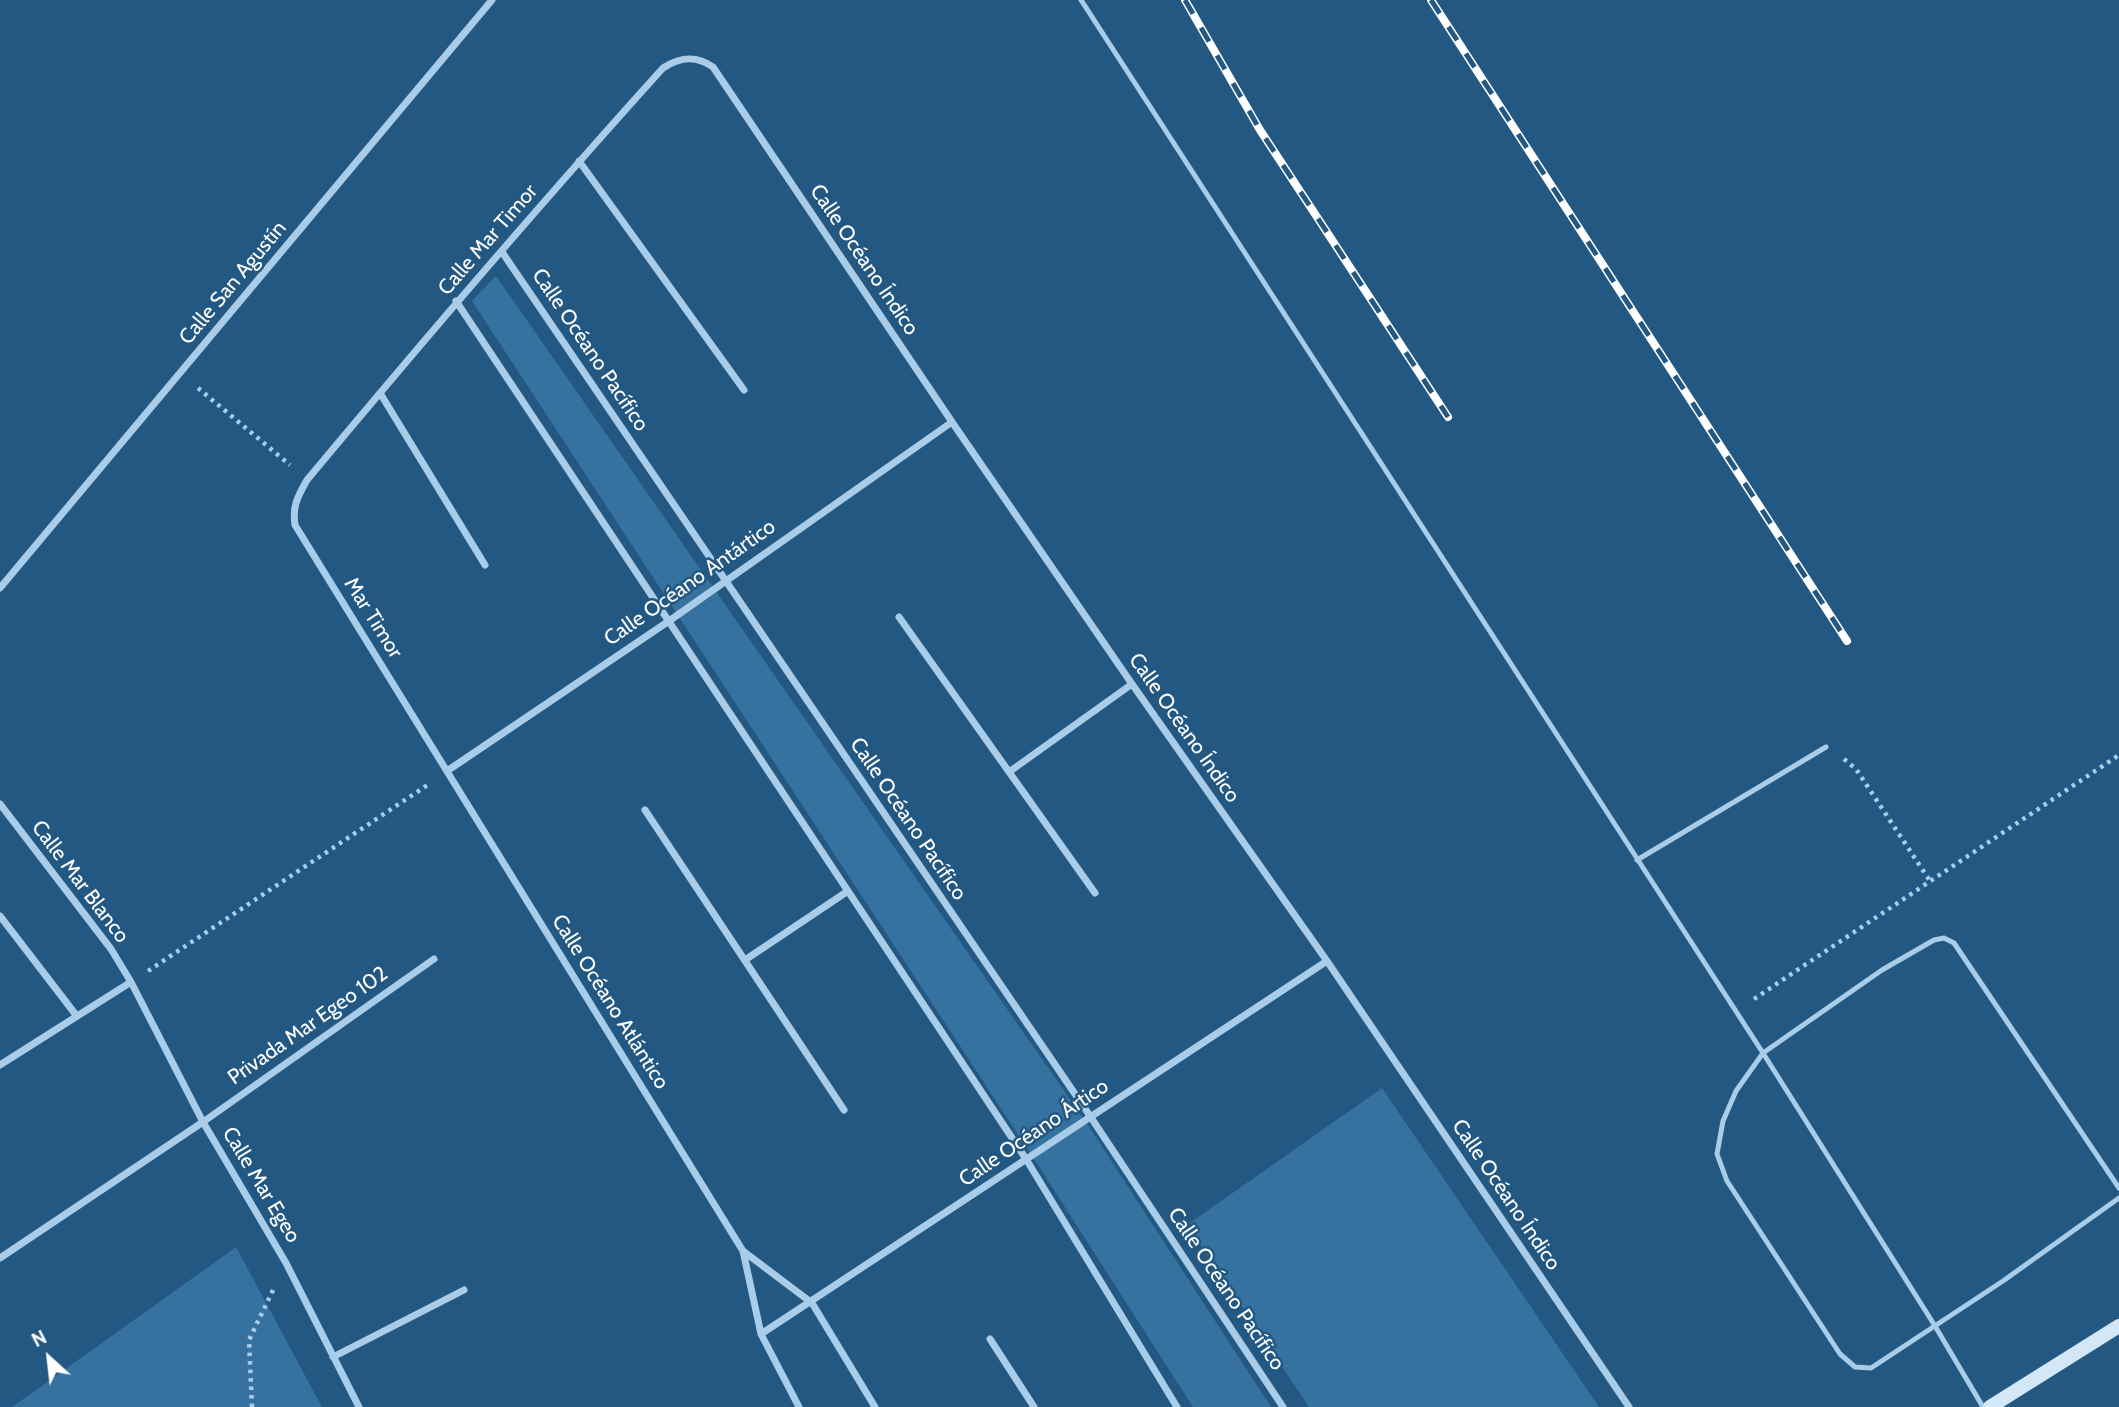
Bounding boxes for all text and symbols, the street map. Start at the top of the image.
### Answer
street label: Calle Mar Timor [433,179,543,301]
street label: Calle Océano Índico [804,180,924,340]
street label: Calle San Agustín [174,216,292,350]
street label: Calle Océano Pacífico [526,264,654,436]
street label: Calle Océano Antártico [599,514,781,652]
street label: Mar Timor [338,573,408,663]
street label: Calle Océano Índico [1123,648,1245,808]
street label: Calle Océano Pacífico [844,733,972,905]
street label: Calle Mar Blanco [26,816,134,948]
street label: Calle Océano Atlántico [546,910,674,1094]
street label: Privada Mar Egeo 102 [223,961,393,1091]
street label: Calle Océano Ártico [955,1074,1113,1192]
street label: Calle Océano Índico [1446,1115,1566,1275]
street label: Calle Mar Egeo [217,1122,305,1248]
street label: Calle Océano Pacífico [1162,1203,1290,1375]
north arrow [14,1323,84,1393]
text: N [28,1326,50,1352]

